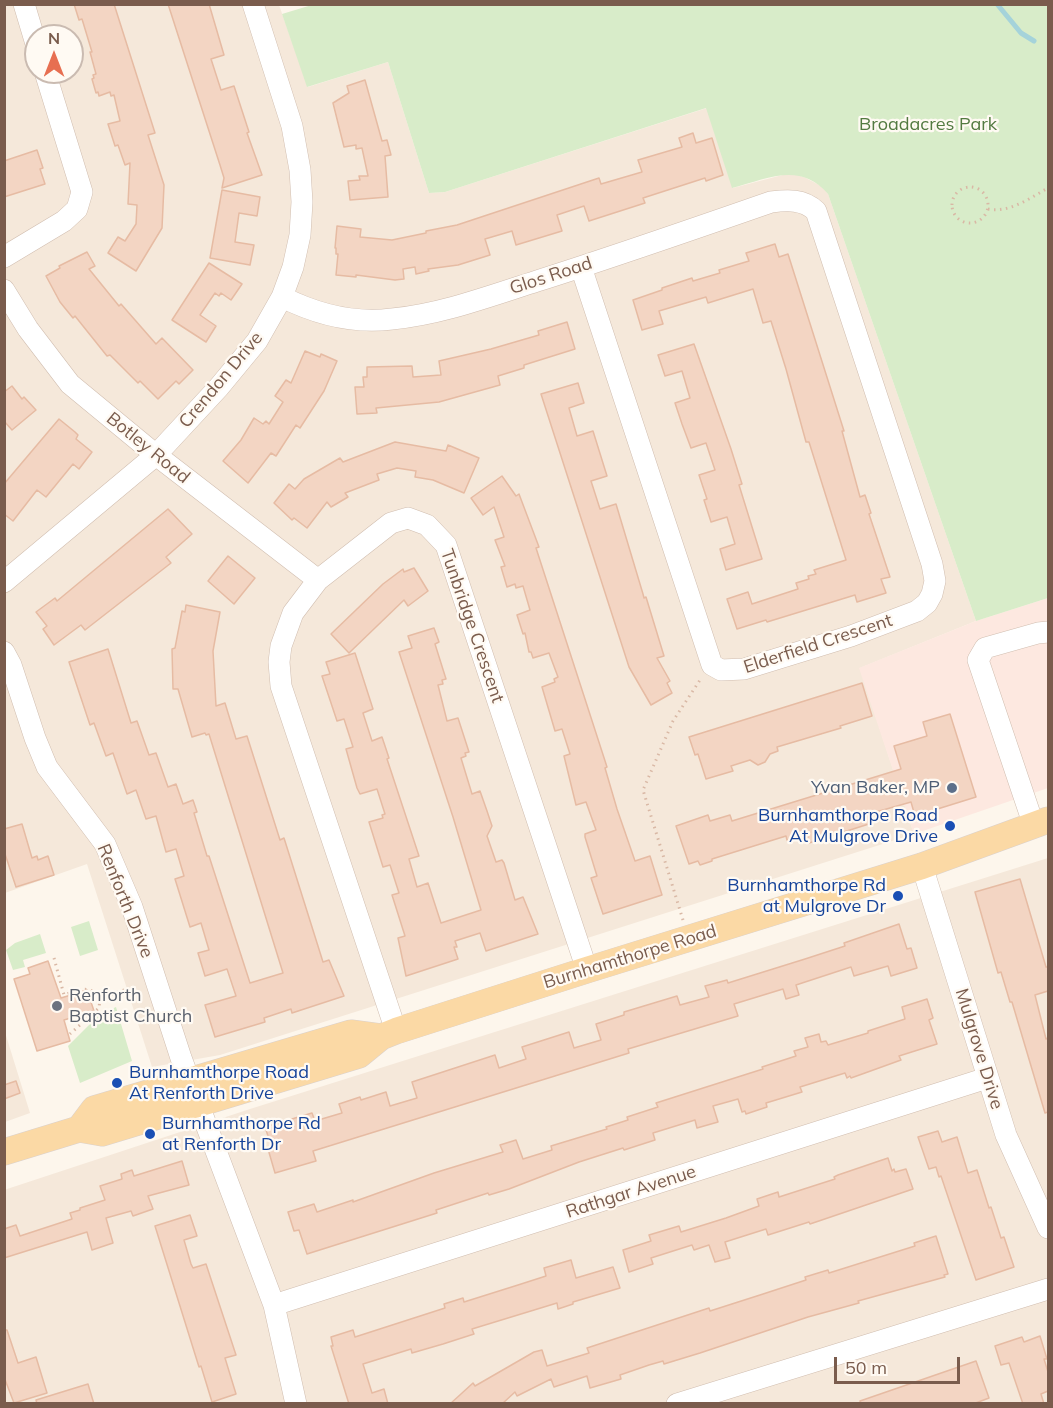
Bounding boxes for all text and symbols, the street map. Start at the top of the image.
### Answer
north arrow [24,24,84,84]
text: N [48,28,60,48]
park label: Broadacres Park [859,114,997,136]
street label: Glos Road [507,253,595,299]
street label: Crendon Drive [175,328,267,432]
street label: Botley Road [102,408,194,488]
street label: Tunbridge Crescent [436,546,508,706]
street label: Elderfield Crescent [741,610,895,678]
place label: Yvan Baker, MP [811,777,940,799]
marker: Yvan Baker, MP [945,781,959,795]
place label: Burnhamthorpe Road At Mulgrove Drive [758,805,938,848]
marker: Burnhamthorpe Road At Mulgrove Drive [943,819,957,833]
street label: Renforth Drive [92,841,158,961]
place label: Burnhamthorpe Rd at Mulgrove Dr [727,875,886,918]
marker: Burnhamthorpe Rd at Mulgrove Dr [891,889,905,903]
street label: Burnhamthorpe Road [541,920,719,994]
place label: Renforth Baptist Church [69,985,192,1028]
street label: Mulgrove Drive [950,986,1008,1112]
marker: Renforth Baptist Church [50,999,64,1013]
place label: Burnhamthorpe Road At Renforth Drive [129,1062,309,1104]
marker: Burnhamthorpe Road At Renforth Drive [110,1076,124,1090]
place label: Burnhamthorpe Rd at Renforth Dr [162,1113,321,1156]
marker: Burnhamthorpe Rd at Renforth Dr [143,1127,157,1141]
street label: Rathgar Avenue [563,1161,699,1223]
scale bar [837,1345,963,1383]
text: 50 m [845,1356,887,1379]

